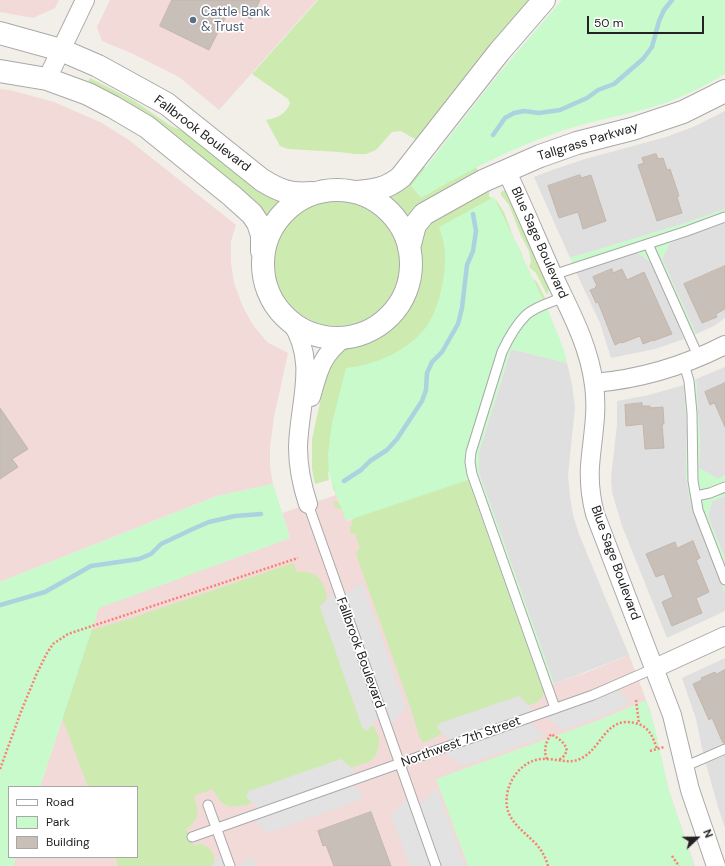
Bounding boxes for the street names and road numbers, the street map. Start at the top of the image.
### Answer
street label: Fallbrook Boulevard [151,93,253,175]
street label: Tallgrass Parkway [536,119,640,165]
street label: Blue Sage Boulevard [507,185,571,301]
street label: Blue Sage Boulevard [587,504,643,622]
street label: Fallbrook Boulevard [333,595,387,711]
street label: Northwest 7th Street [399,713,523,771]

